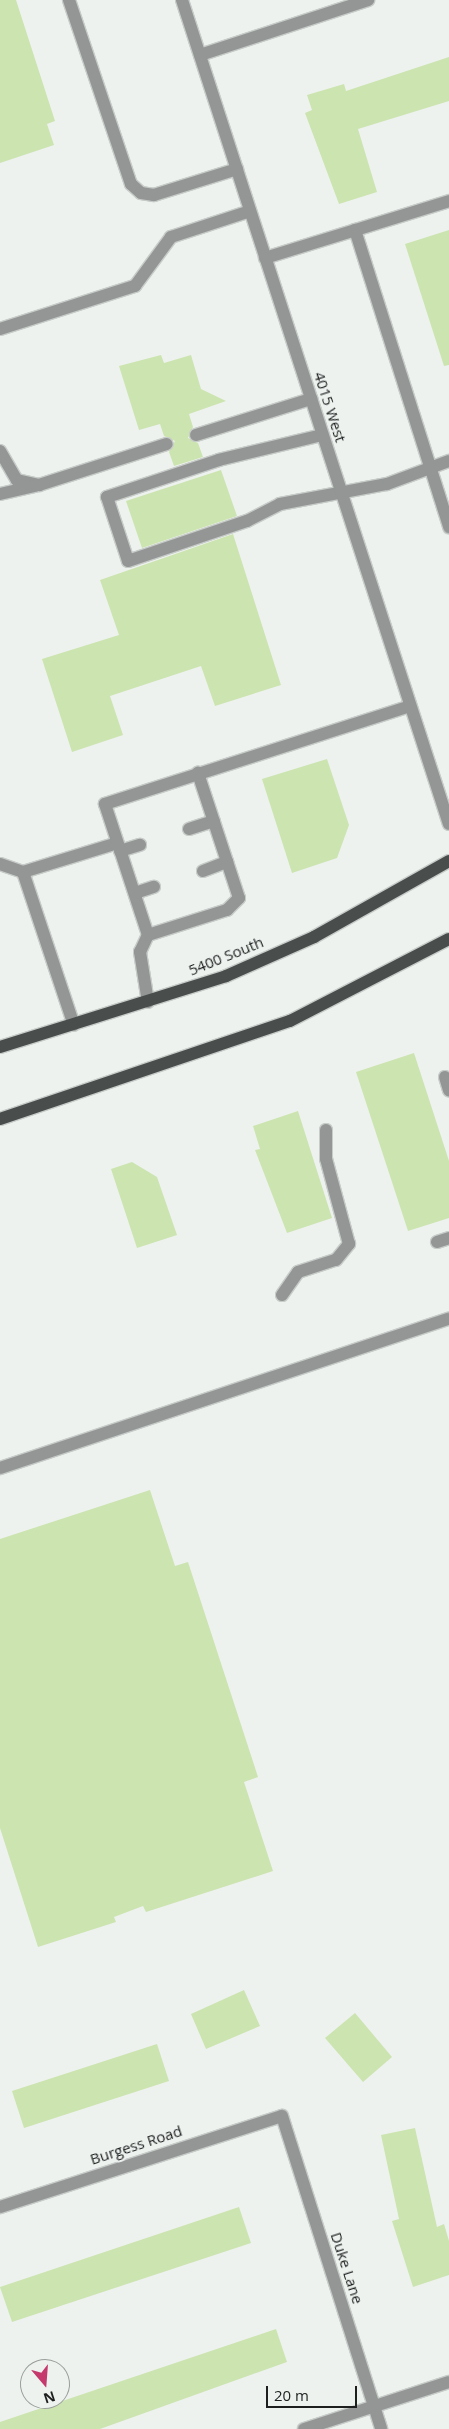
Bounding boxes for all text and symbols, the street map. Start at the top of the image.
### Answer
street label: 4015 West [310,370,350,444]
street label: 5400 South [186,933,266,979]
street label: Burgess Road [88,2122,184,2168]
street label: Duke Lane [327,2230,367,2306]
north arrow [20,2359,70,2409]
scale bar [269,2376,360,2408]
text: 20 m [274,2385,309,2405]
text: N [41,2387,58,2409]

